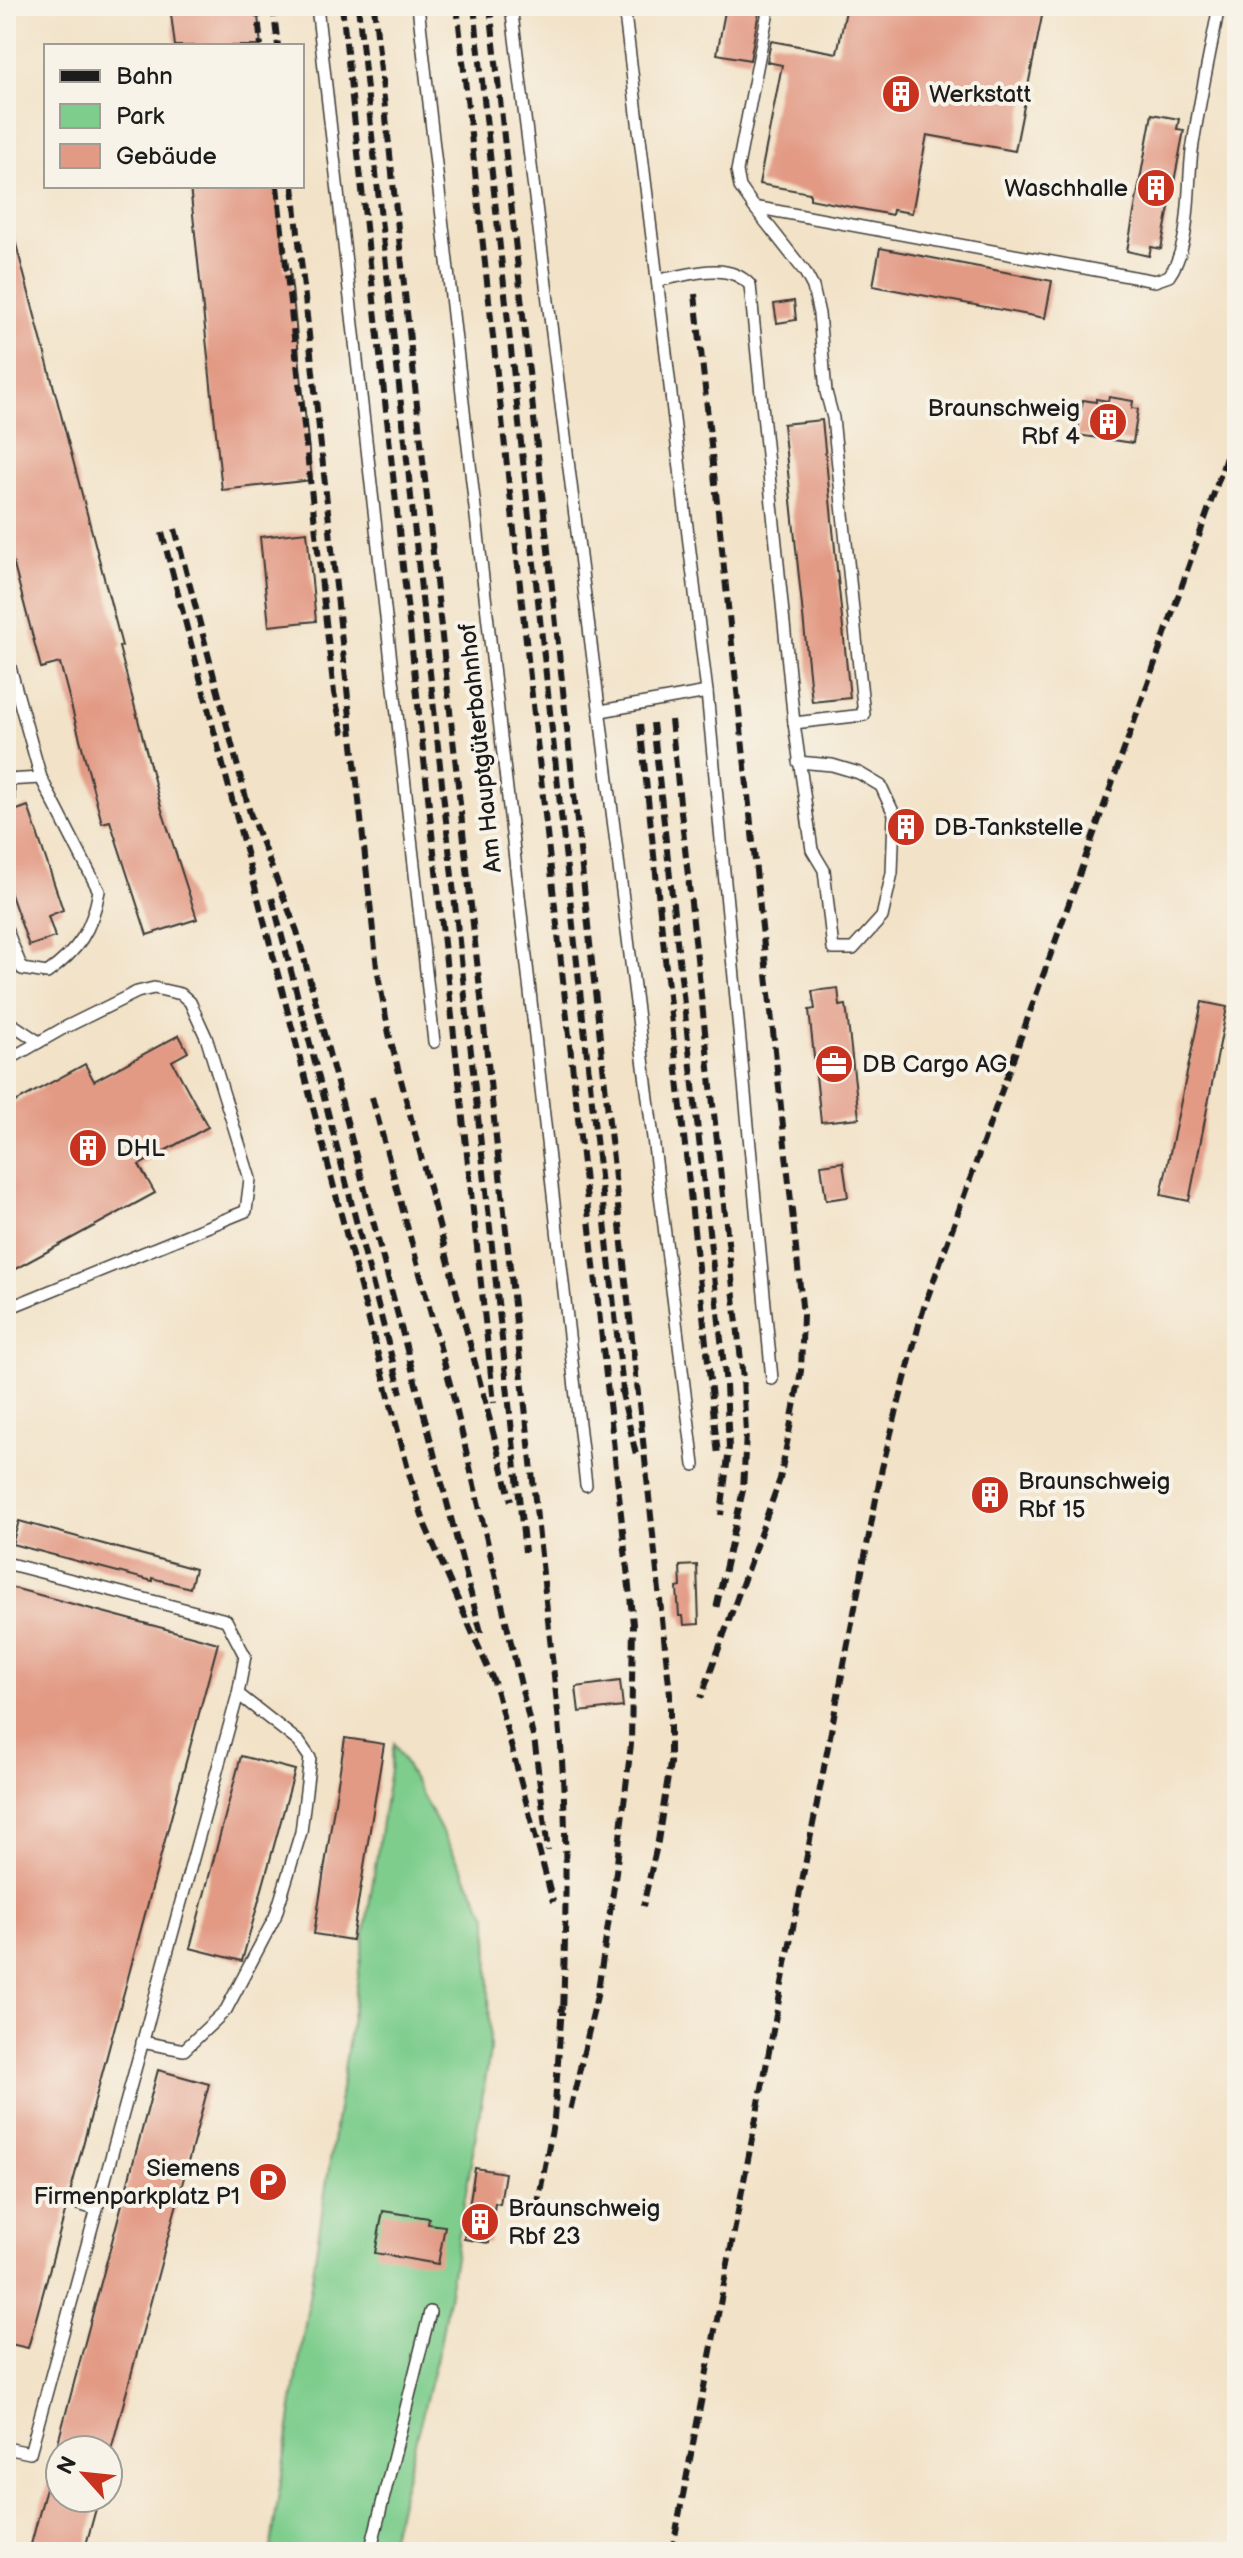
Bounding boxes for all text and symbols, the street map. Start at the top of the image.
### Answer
legend [44,44,304,188]
text: Bahn [116,62,173,91]
building icon: Werkstatt [880,73,922,115]
place label: Werkstatt [929,80,1032,109]
text: Park [116,102,164,131]
text: Gebäude [116,142,217,171]
building icon: Waschhalle [1135,167,1177,209]
place label: Waschhalle [1004,174,1128,203]
place label: Braunschweig Rbf 4 [928,394,1080,451]
building icon: Braunschweig Rbf 4 [1087,401,1129,443]
street label: Am Hauptgüterbahnhof [453,621,508,874]
building icon: DB-Tankstelle [885,806,927,848]
place label: DB-Tankstelle [934,813,1083,842]
office icon: DB Cargo AG [813,1043,855,1085]
place label: DB Cargo AG [862,1050,1007,1079]
building icon: DHL [67,1127,109,1169]
place label: DHL [116,1134,165,1163]
place label: Braunschweig Rbf 15 [1018,1467,1170,1524]
building icon: Braunschweig Rbf 15 [969,1474,1011,1516]
place label: Siemens Firmenparkplatz P1 [33,2154,240,2211]
parking icon: Siemens Firmenparkplatz P1 [247,2161,289,2203]
place label: Braunschweig Rbf 23 [508,2194,660,2251]
building icon: Braunschweig Rbf 23 [459,2201,501,2243]
north arrow [44,2434,124,2514]
text: N [52,2452,83,2479]

